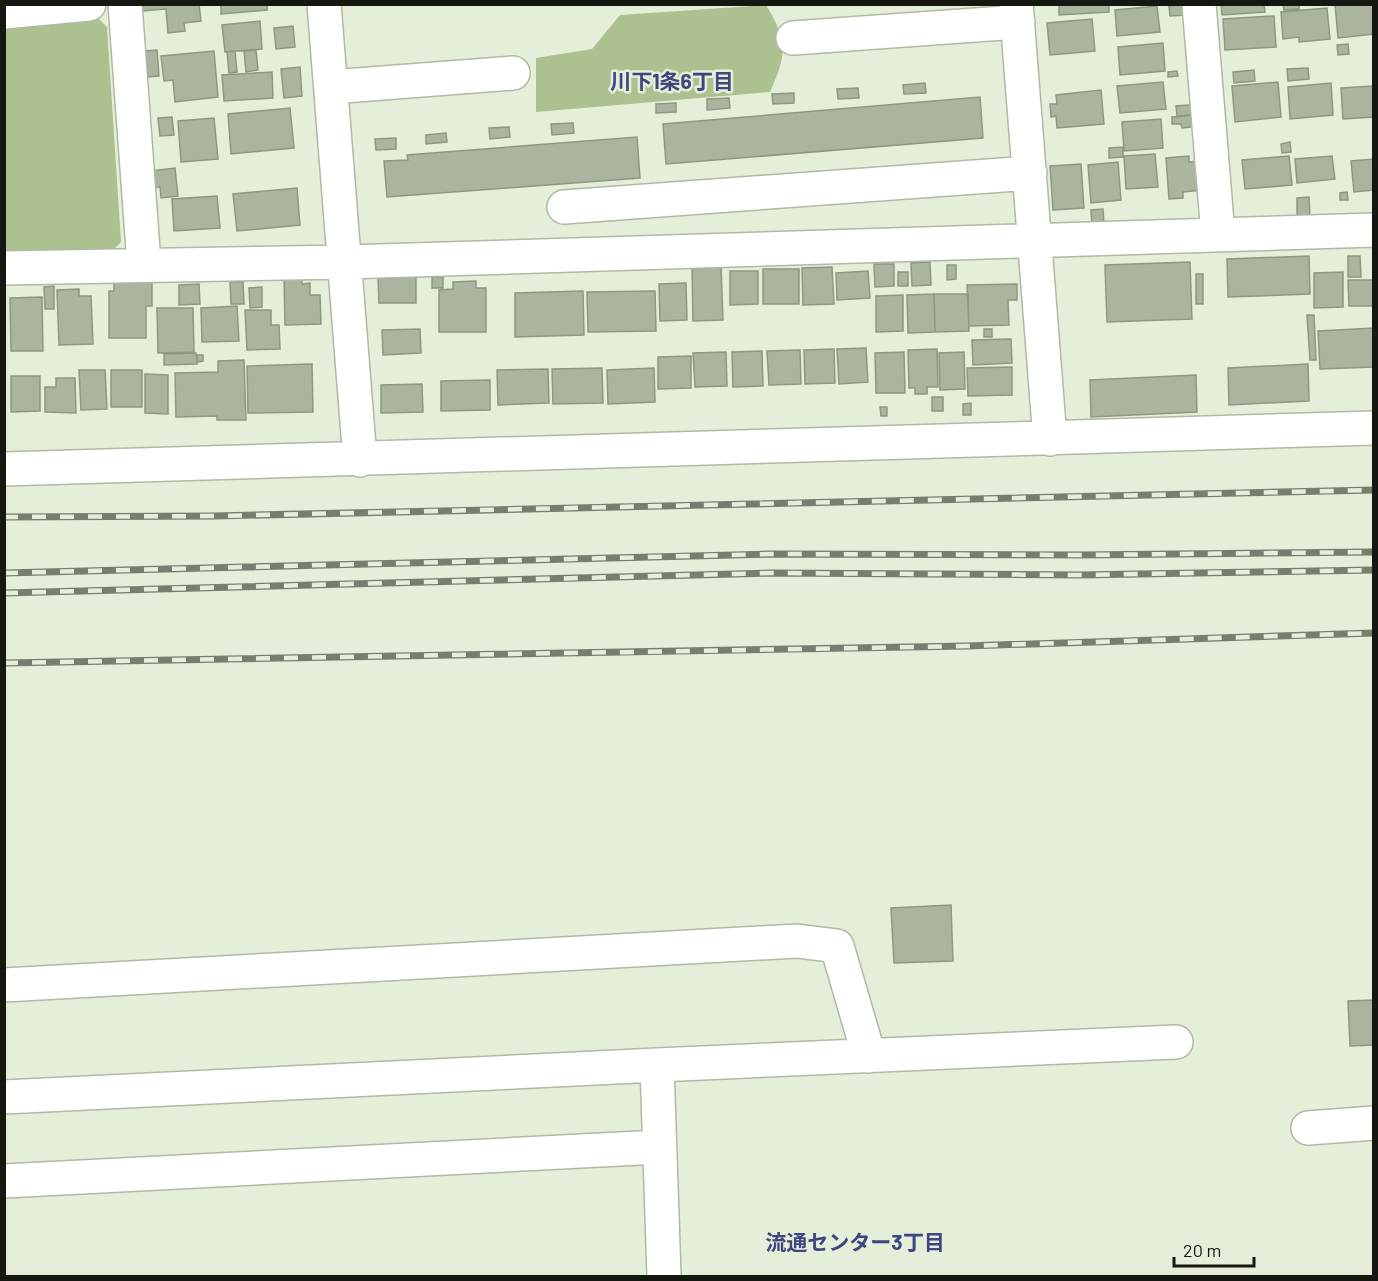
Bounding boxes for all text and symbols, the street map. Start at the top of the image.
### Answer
district label: 川下1条6丁目 [610,68,734,93]
district label: 流通センター3丁目 [765,1229,945,1254]
scale bar [1174,1230,1254,1268]
text: 20 m [1183,1239,1221,1261]

